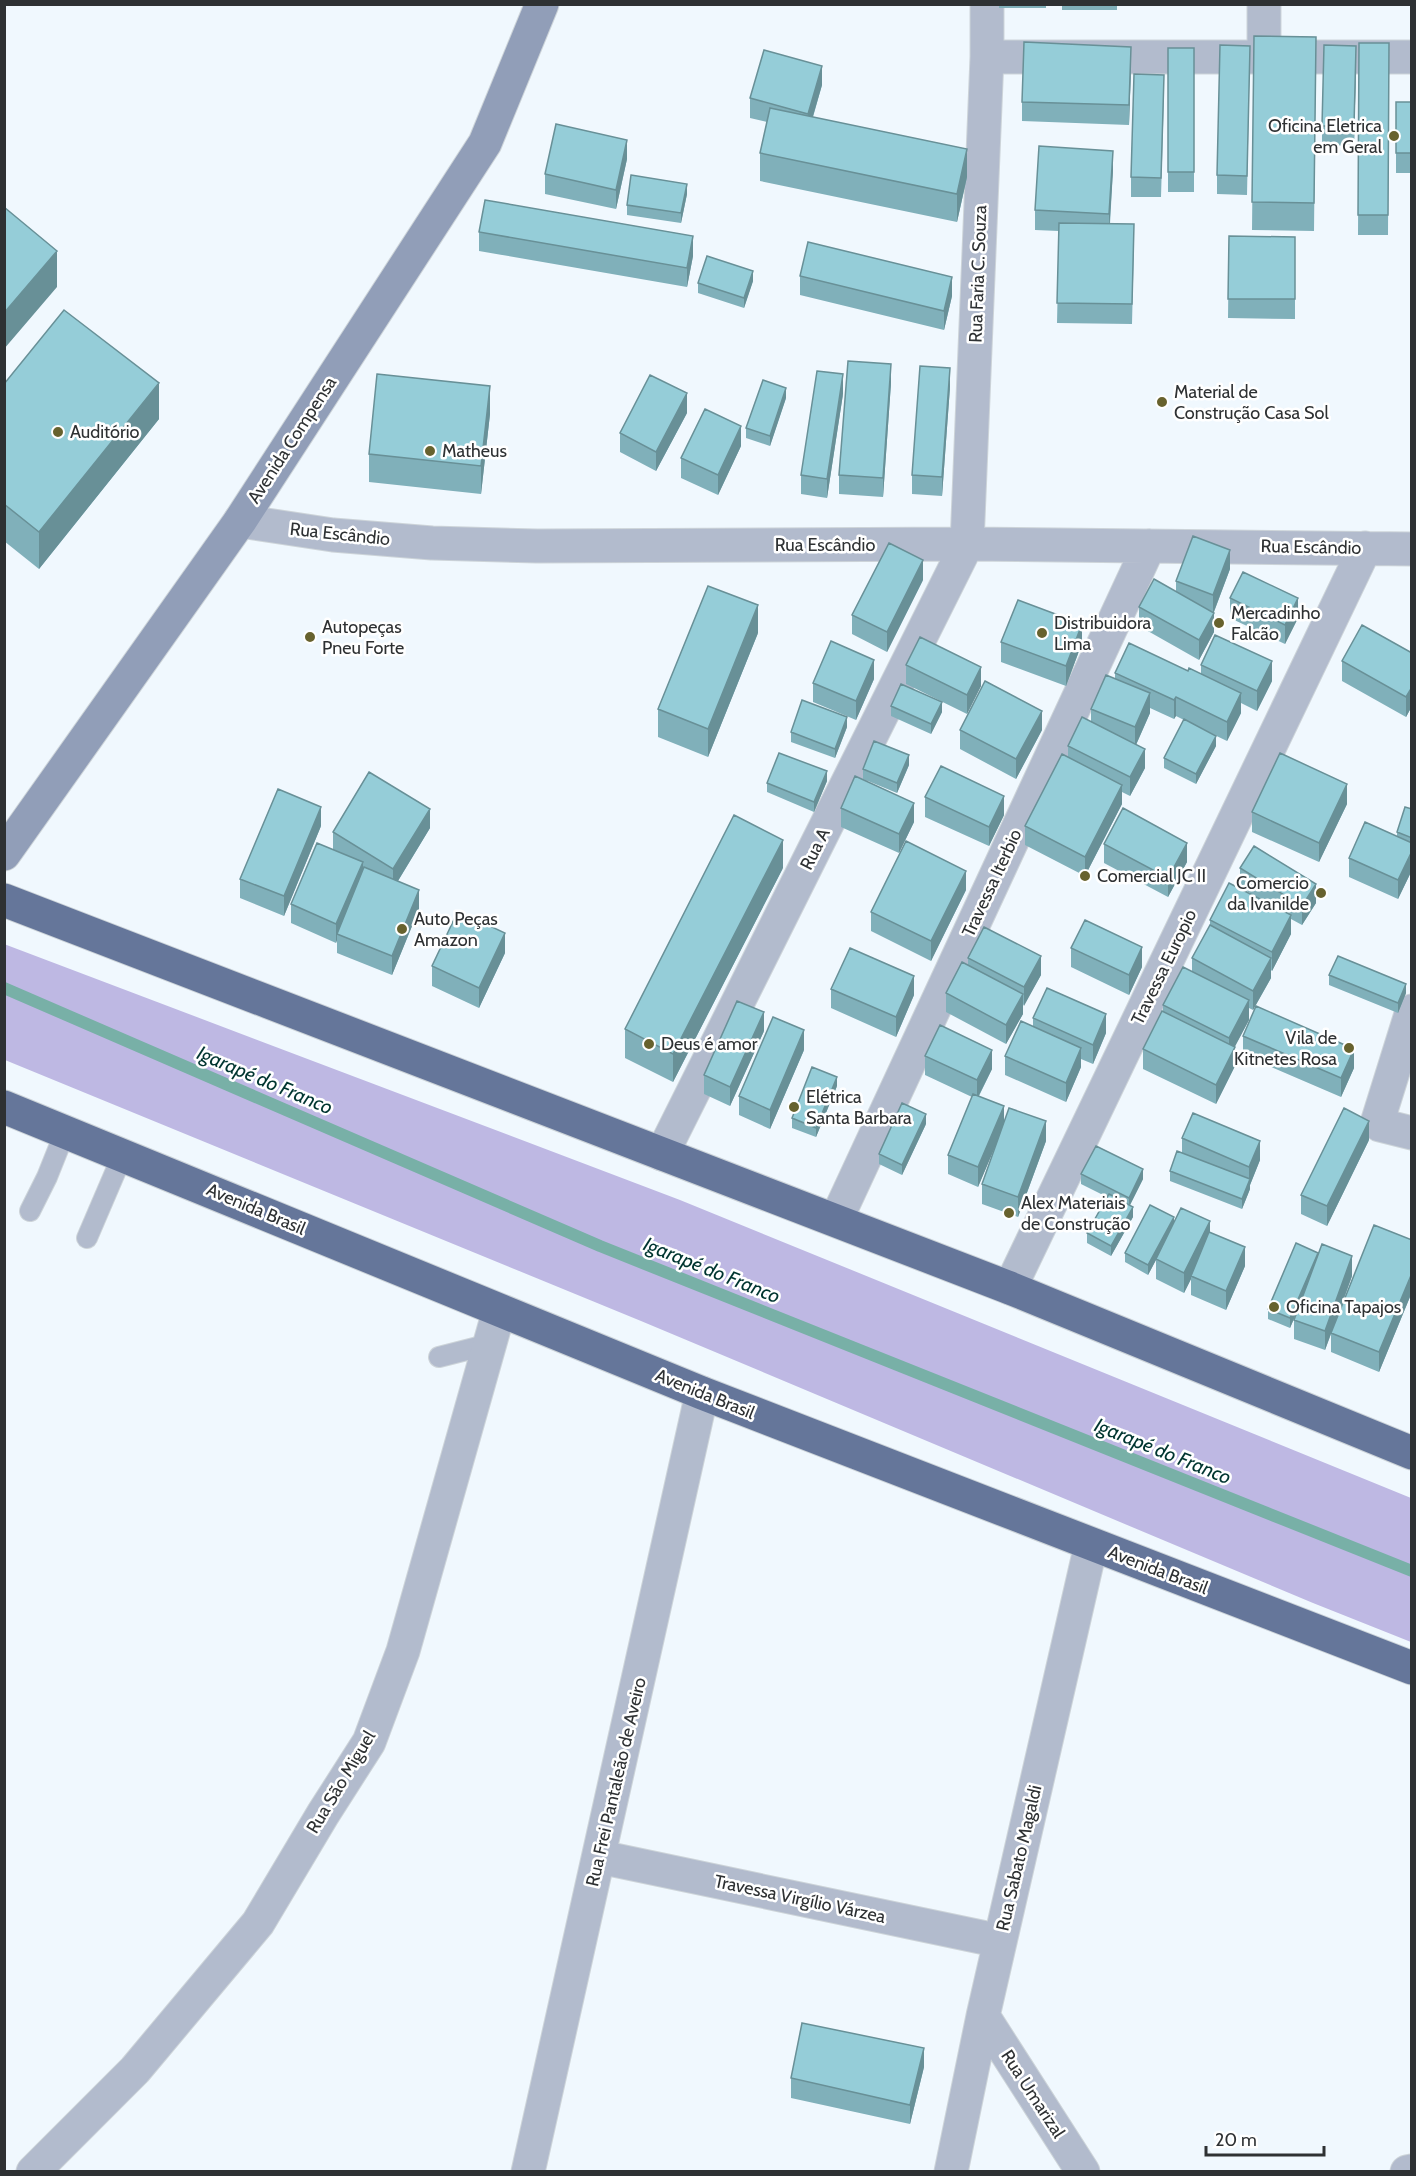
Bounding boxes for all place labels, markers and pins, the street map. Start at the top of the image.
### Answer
place label: Oficina Eletrica em Geral [1268,115,1383,158]
marker: Oficina Eletrica em Geral [1387,129,1401,143]
place label: Material de Construção Casa Sol [1174,381,1329,424]
marker: Material de Construção Casa Sol [1155,395,1169,409]
place label: Auditório [70,421,140,443]
marker: Auditório [51,425,65,439]
place label: Matheus [442,440,507,462]
marker: Matheus [423,444,437,458]
place label: Mercadinho Falcão [1231,602,1321,645]
place label: Distribuidora Lima [1054,612,1151,655]
place label: Autopeças Pneu Forte [322,616,404,659]
marker: Mercadinho Falcão [1212,616,1226,630]
marker: Distribuidora Lima [1035,626,1049,640]
marker: Autopeças Pneu Forte [303,630,317,644]
place label: Comercial JC II [1097,865,1206,887]
marker: Comercial JC II [1078,869,1092,883]
place label: Comercio da Ivanilde [1227,872,1309,915]
marker: Comercio da Ivanilde [1314,886,1328,900]
place label: Auto Peças Amazon [414,908,498,951]
marker: Auto Peças Amazon [395,922,409,936]
place label: Vila de Kitnetes Rosa [1234,1027,1337,1070]
place label: Deus é amor [661,1033,758,1055]
marker: Deus é amor [642,1037,656,1051]
marker: Vila de Kitnetes Rosa [1342,1041,1356,1055]
place label: Elétrica Santa Barbara [806,1086,912,1129]
marker: Elétrica Santa Barbara [787,1100,801,1114]
place label: Alex Materiais de Construção [1021,1192,1131,1235]
marker: Alex Materiais de Construção [1002,1206,1016,1220]
place label: Oficina Tapajos [1286,1296,1401,1318]
marker: Oficina Tapajos [1267,1300,1281,1314]

